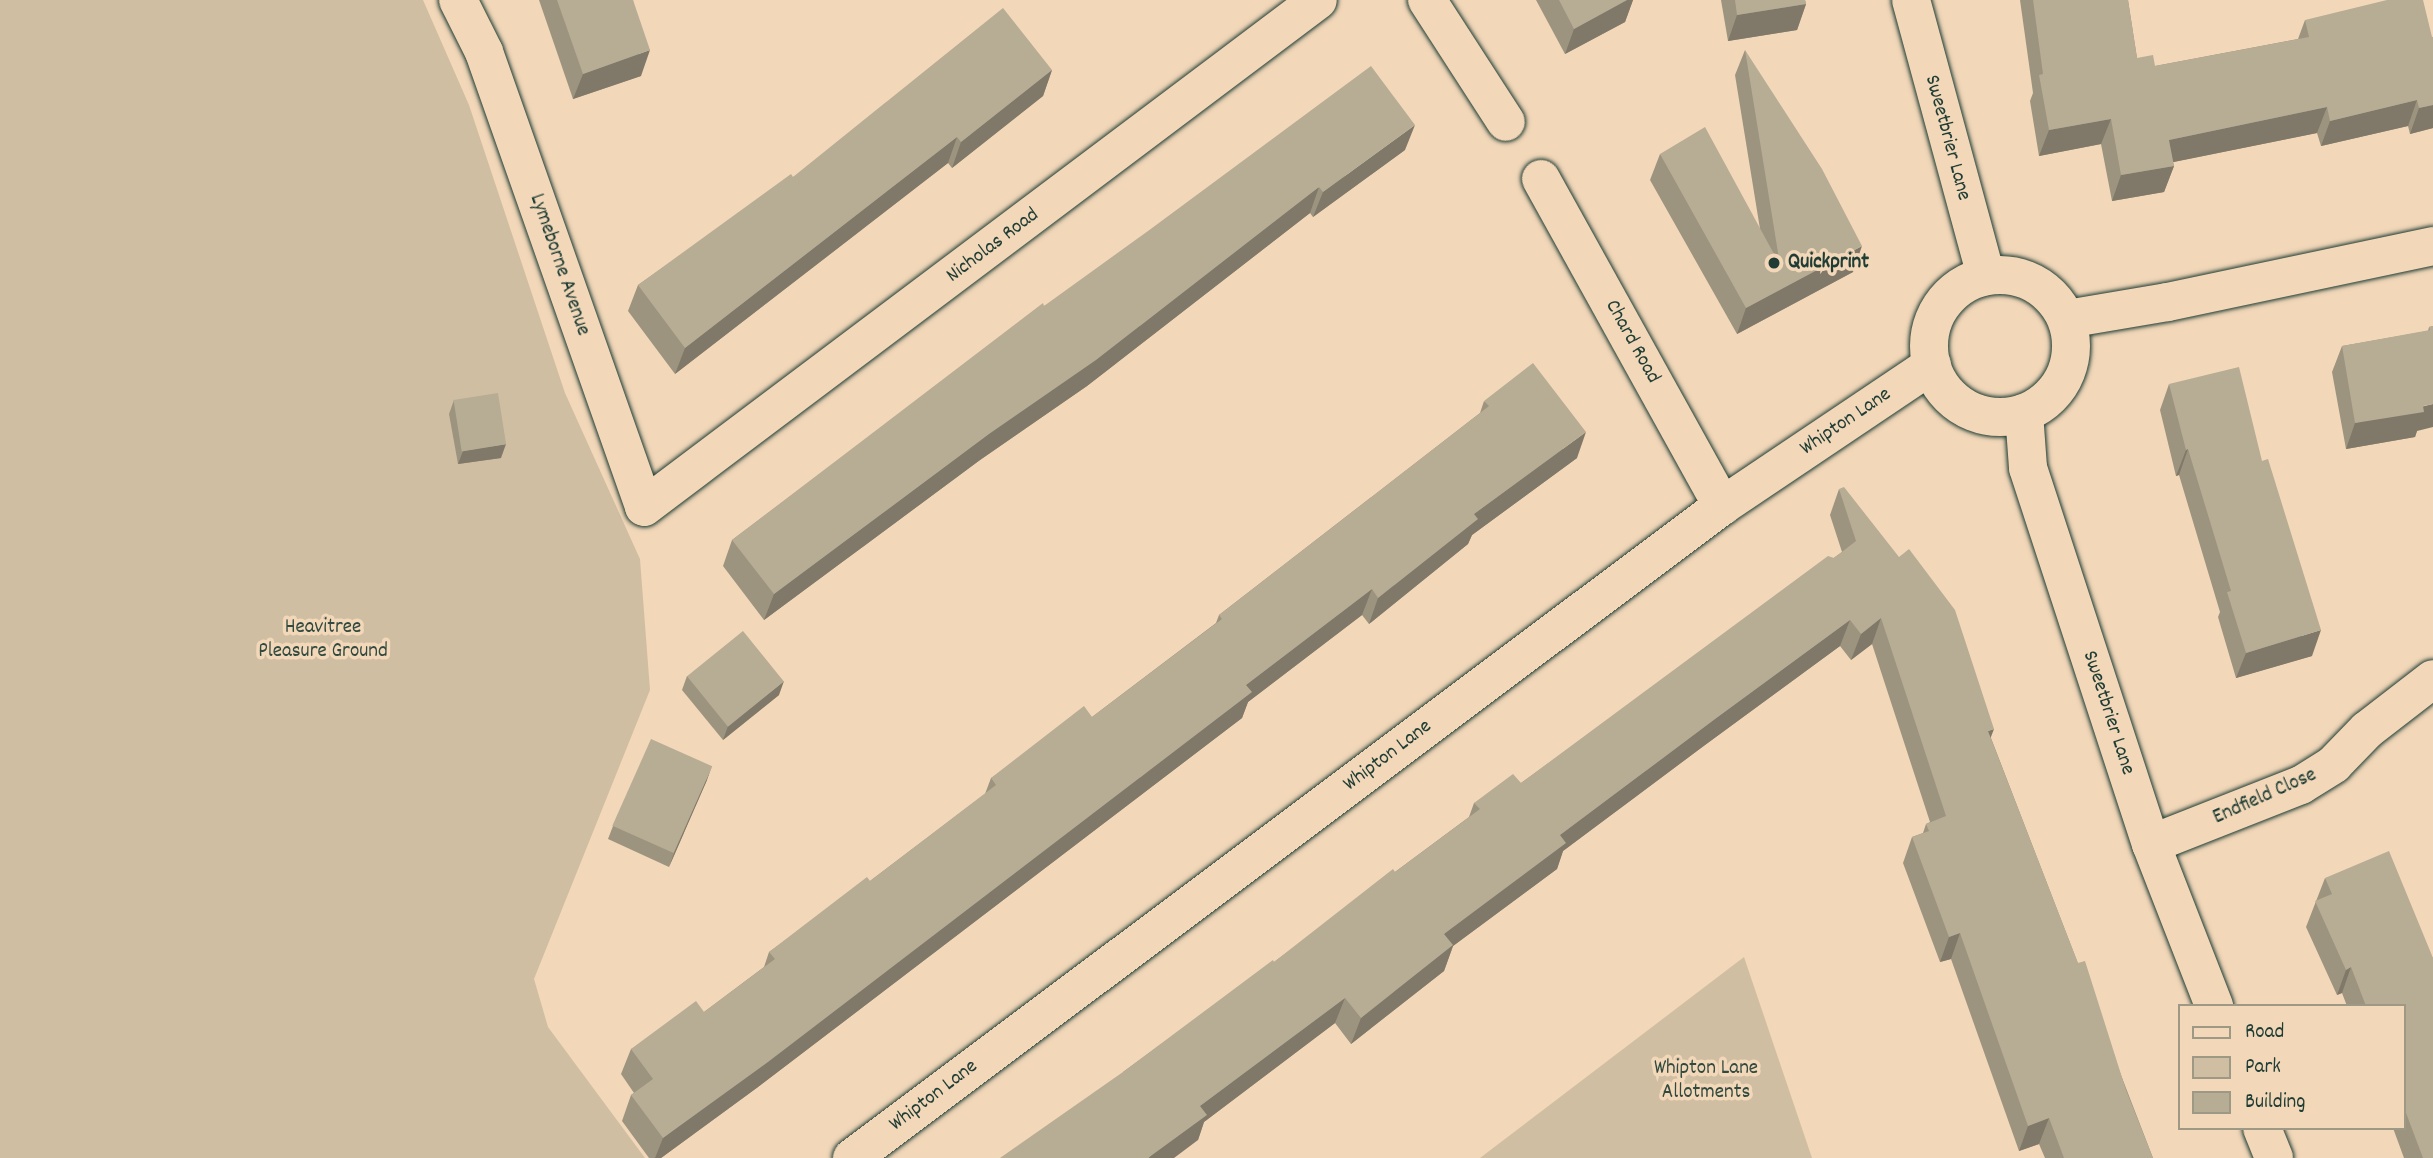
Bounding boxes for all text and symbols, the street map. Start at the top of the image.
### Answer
street label: Sweetbrier Lane [1918,72,1976,204]
street label: Lymeborne Avenue [523,191,595,339]
street label: Nicholas Road [942,203,1044,289]
place label: Quickprint [1788,250,1869,276]
marker: Quickprint [1766,255,1782,271]
street label: Chard Road [1599,296,1665,388]
street label: Whipton Lane [1796,382,1896,462]
park label: Heavitree Pleasure Ground [258,615,388,665]
street label: Sweetbrier Lane [2076,648,2140,778]
street label: Whipton Lane [1339,715,1437,797]
street label: Endfield Close [2209,763,2321,831]
legend [2178,1004,2405,1130]
text: Road [2245,1018,2284,1048]
text: Park [2245,1053,2281,1083]
street label: Whipton Lane [885,1055,983,1137]
park label: Whipton Lane Allotments [1654,1056,1758,1106]
text: Building [2245,1088,2305,1118]

